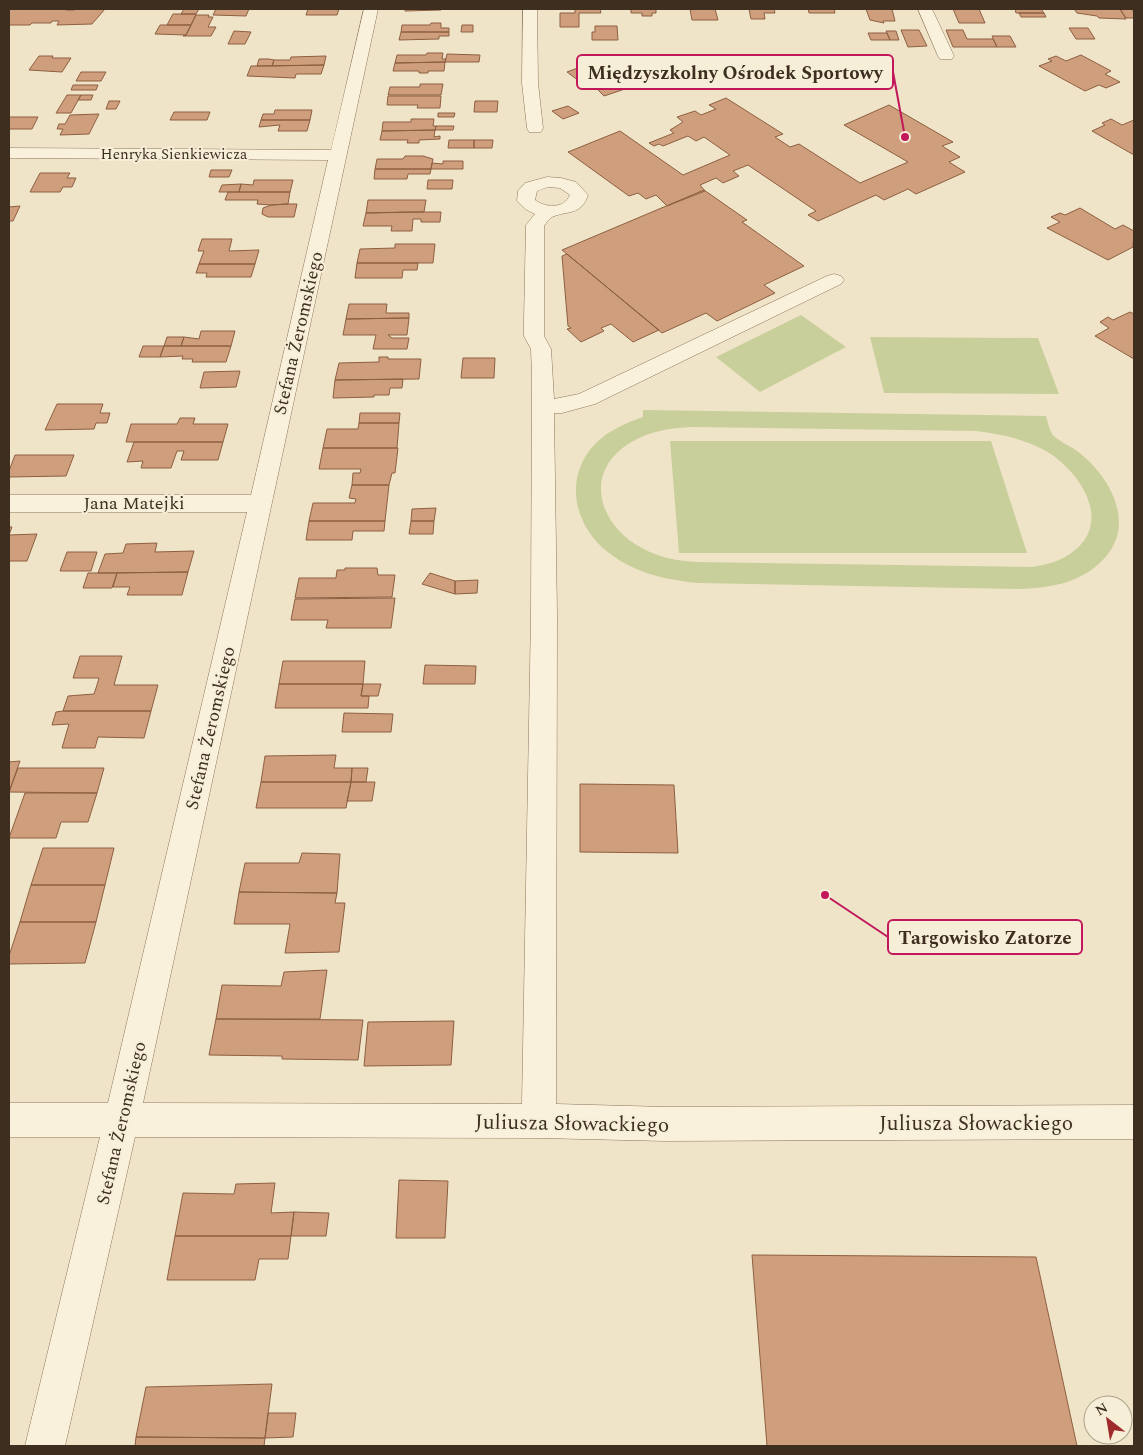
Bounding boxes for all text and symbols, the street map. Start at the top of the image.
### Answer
callout: Międzyszkolny Ośrodek Sportowy [577,55,893,89]
text: Międzyszkolny Ośrodek Sportowy [587,59,884,88]
street label: Henryka Sienkiewicza [101,143,248,166]
street label: Stefana Żeromskiego [267,249,330,417]
street label: Jana Matejki [83,490,185,517]
street label: Stefana Żeromskiego [179,644,242,812]
callout: Targowisko Zatorze [888,920,1082,954]
text: Targowisko Zatorze [898,924,1072,953]
street label: Stefana Żeromskiego [90,1039,153,1207]
street label: Juliusza Słowackiego [475,1106,669,1142]
street label: Juliusza Słowackiego [879,1108,1073,1140]
north arrow [1083,1395,1133,1445]
text: N [1091,1397,1112,1421]

